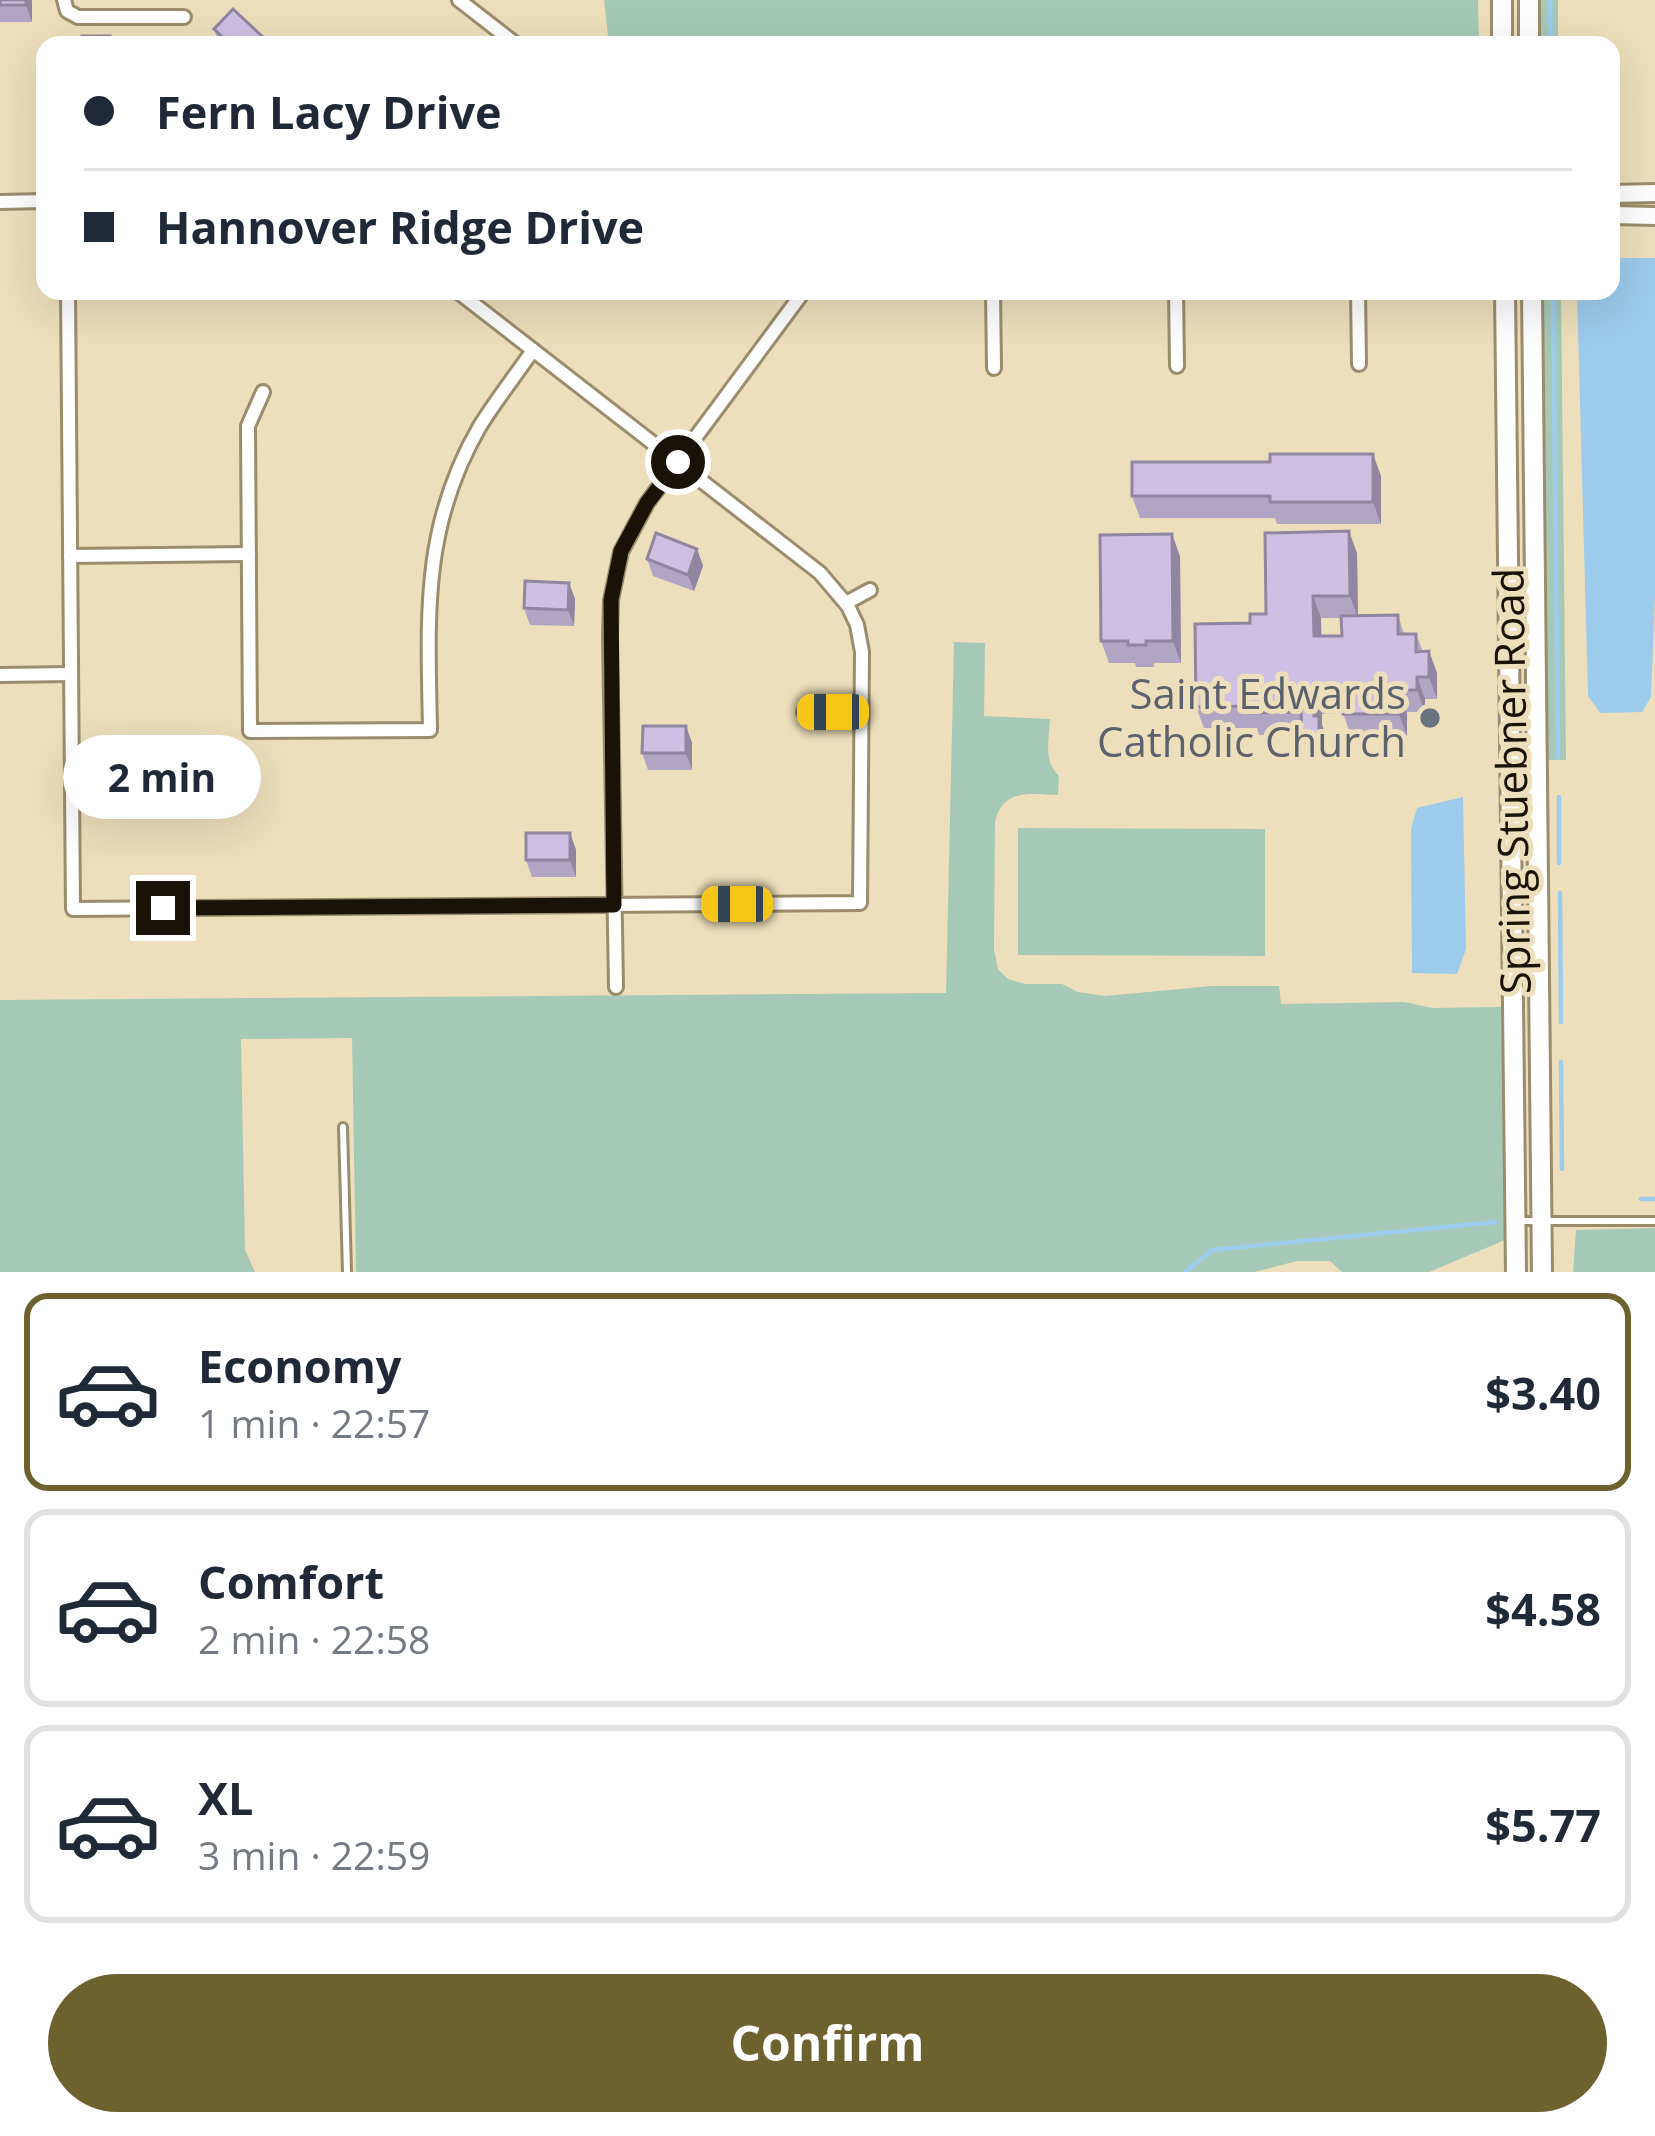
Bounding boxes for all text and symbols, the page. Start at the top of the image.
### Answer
text: Fern Lacy Drive [156,81,502,142]
text: Hannover Ridge Drive [156,196,644,257]
route start [651,435,705,489]
street label: Spring Stuebner Road [1478,567,1543,995]
place label: Saint Edwards Catholic Church [1097,664,1406,769]
car [797,694,869,730]
marker: Saint Edwards Catholic Church [1417,705,1443,731]
callout: 2 min [64,734,262,818]
text: 2 min [108,750,216,803]
route end [136,881,190,935]
car [701,886,773,922]
text: Economy [198,1335,401,1396]
icon: car [54,1338,162,1446]
text: $3.40 [1485,1362,1601,1423]
text: 1 min · 22:57 [198,1396,430,1449]
text: Comfort [198,1551,384,1612]
icon: car [54,1554,162,1662]
text: $4.58 [1485,1578,1601,1639]
text: 2 min · 22:58 [198,1612,430,1665]
text: XL [198,1767,253,1828]
icon: car [54,1770,162,1878]
text: $5.77 [1485,1794,1601,1855]
text: 3 min · 22:59 [198,1828,430,1881]
button: Confirm [48,1974,1607,2112]

